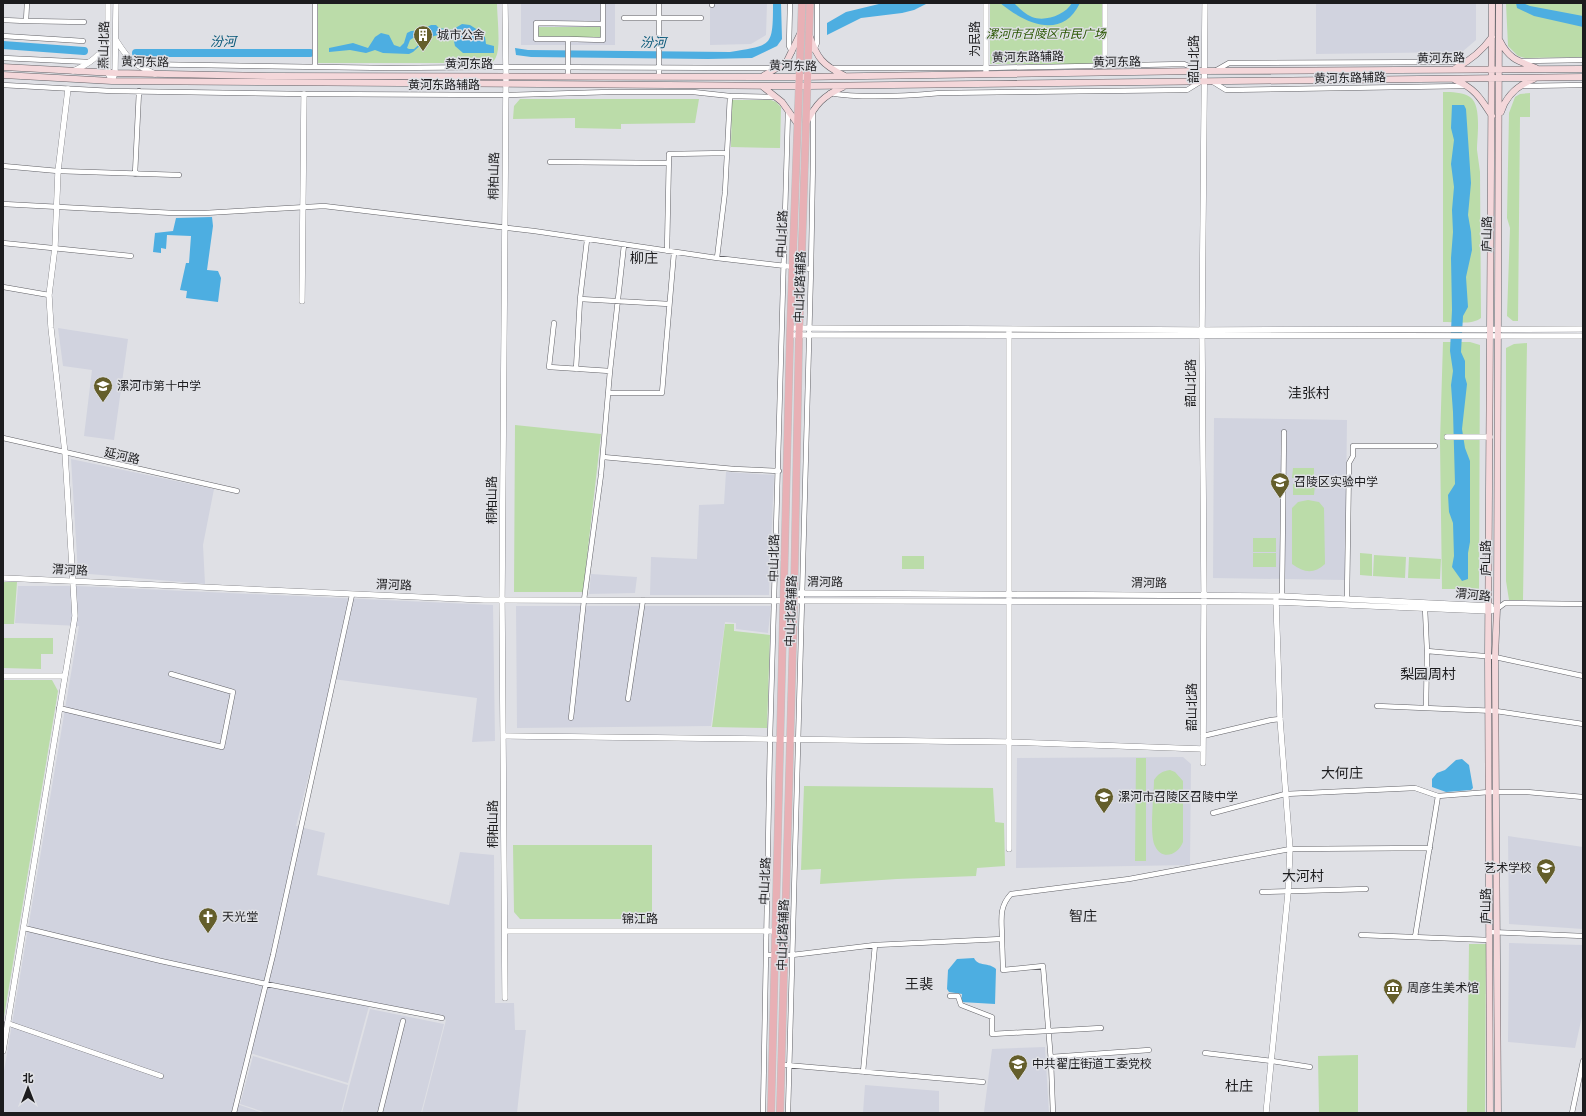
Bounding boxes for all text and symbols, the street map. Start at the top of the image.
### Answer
street label: 燕山北路 [95,21,114,69]
street label: 为民路 [966,21,985,57]
building icon: 城市公舍 [412,24,434,52]
park label: 漯河市召陵区市民广场 [986,25,1107,44]
place label: 城市公舍 [437,26,485,45]
water label: 汾河 [210,32,239,52]
water label: 汾河 [640,33,669,53]
street label: 韶山北路 [1185,35,1204,83]
street label: 黄河东路辅路 [992,47,1064,68]
street label: 黄河东路 [1417,49,1465,68]
street label: 黄河东路 [121,53,169,72]
street label: 黄河东路 [1093,53,1141,72]
street label: 黄河东路 [445,55,493,74]
street label: 黄河东路 [769,57,817,76]
street label: 黄河东路辅路 [1314,68,1386,89]
street label: 黄河东路辅路 [408,76,480,95]
street label: 桐柏山路 [485,152,504,200]
street label: 中山北路 [772,210,793,258]
street label: 庐山路 [1478,216,1497,252]
district label: 柳庄 [630,248,658,269]
street label: 中山北路辅路 [790,251,811,323]
street label: 韶山北路 [1182,359,1201,407]
school or university icon: 漯河市第十中学 [92,375,114,403]
place label: 漯河市第十中学 [117,377,201,396]
district label: 洼张村 [1288,383,1330,404]
street label: 延河路 [102,443,142,470]
school or university icon: 召陵区实验中学 [1269,471,1291,499]
place label: 召陵区实验中学 [1294,473,1378,492]
street label: 桐柏山路 [483,476,502,524]
street label: 中山北路 [765,534,784,582]
street label: 庐山路 [1477,540,1496,576]
street label: 渭河路 [51,560,88,581]
street label: 渭河路 [807,573,843,592]
street label: 渭河路 [1131,574,1167,593]
street label: 渭河路 [376,575,412,596]
street label: 中山北路辅路 [781,575,802,647]
street label: 渭河路 [1454,584,1492,607]
district label: 梨园周村 [1400,664,1456,685]
street label: 韶山北路 [1183,683,1202,731]
district label: 大何庄 [1321,763,1363,784]
school or university icon: 漯河市召陵区召陵中学 [1093,786,1115,814]
place label: 漯河市召陵区召陵中学 [1118,788,1238,807]
street label: 桐柏山路 [484,800,503,848]
street label: 中山北路 [755,857,776,905]
school or university icon: 艺术学校 [1535,857,1557,885]
place label: 艺术学校 [1484,859,1532,878]
district label: 大河村 [1282,866,1324,887]
street label: 庐山路 [1477,888,1496,924]
street label: 中山北路辅路 [773,899,794,971]
church icon: 天光堂 [197,906,219,934]
district label: 智庄 [1069,906,1097,927]
place label: 天光堂 [222,908,258,927]
street label: 锦江路 [622,910,658,929]
district label: 王裴 [905,974,933,995]
museum icon: 周彦生美术馆 [1382,977,1404,1005]
place label: 周彦生美术馆 [1407,979,1479,998]
school or university icon: 中共翟庄街道工委党校 [1007,1053,1029,1081]
place label: 中共翟庄街道工委党校 [1032,1055,1152,1074]
north arrow [8,1068,48,1108]
text: 北 [23,1070,34,1087]
district label: 杜庄 [1225,1076,1253,1097]

